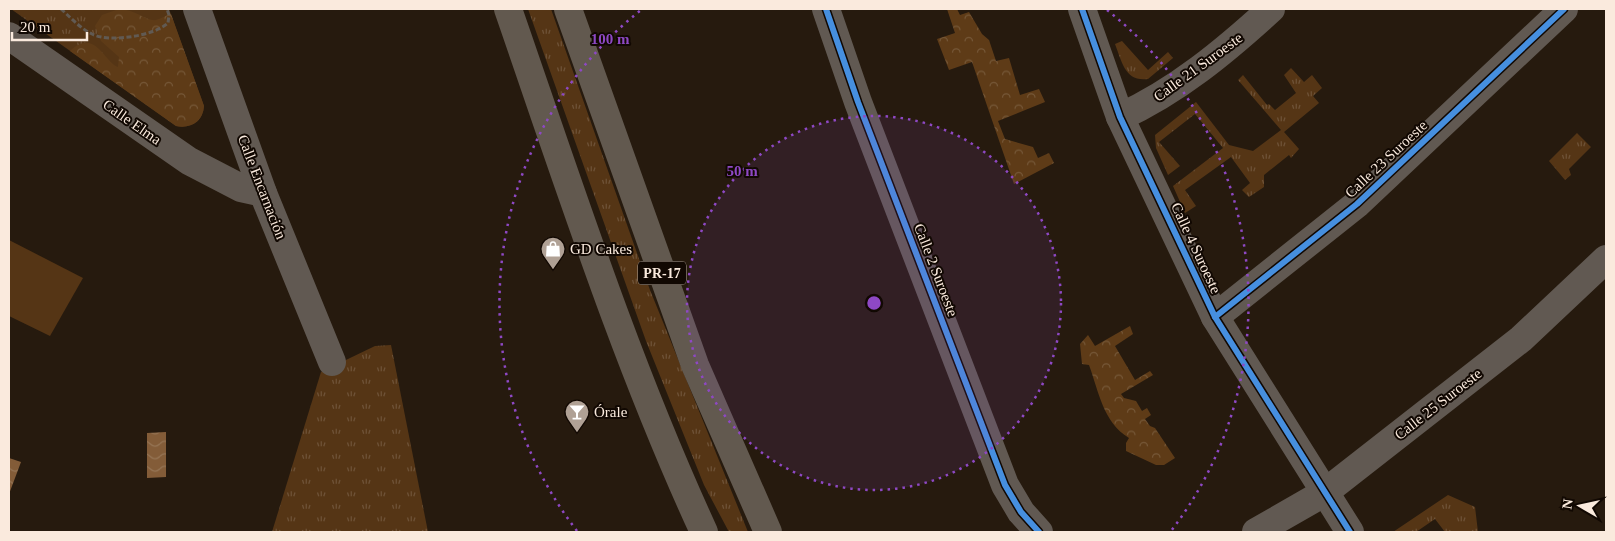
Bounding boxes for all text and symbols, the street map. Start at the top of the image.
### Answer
scale bar [12,10,88,42]
text: 20 m [20,19,51,35]
street label: Calle 21 Suroeste [1150,29,1246,105]
text: 100 m [591,31,630,47]
street label: Calle Elma [100,96,164,148]
street label: Calle 23 Suroeste [1342,117,1430,201]
street label: Calle Encarnación [235,133,289,242]
text: 50 m [726,163,758,179]
street label: Calle 4 Suroeste [1168,200,1224,296]
street label: Calle 2 Suroeste [911,221,961,319]
shop icon: GD Cakes [540,236,566,270]
place label: GD Cakes [570,241,632,257]
road number: PR-17 [638,262,686,284]
centre of rings [865,294,883,312]
street label: Calle 25 Suroeste [1391,365,1485,443]
bar icon: Órale [564,399,590,433]
place label: Órale [594,404,628,420]
north arrow [1555,481,1605,531]
text: N [1559,498,1576,510]

